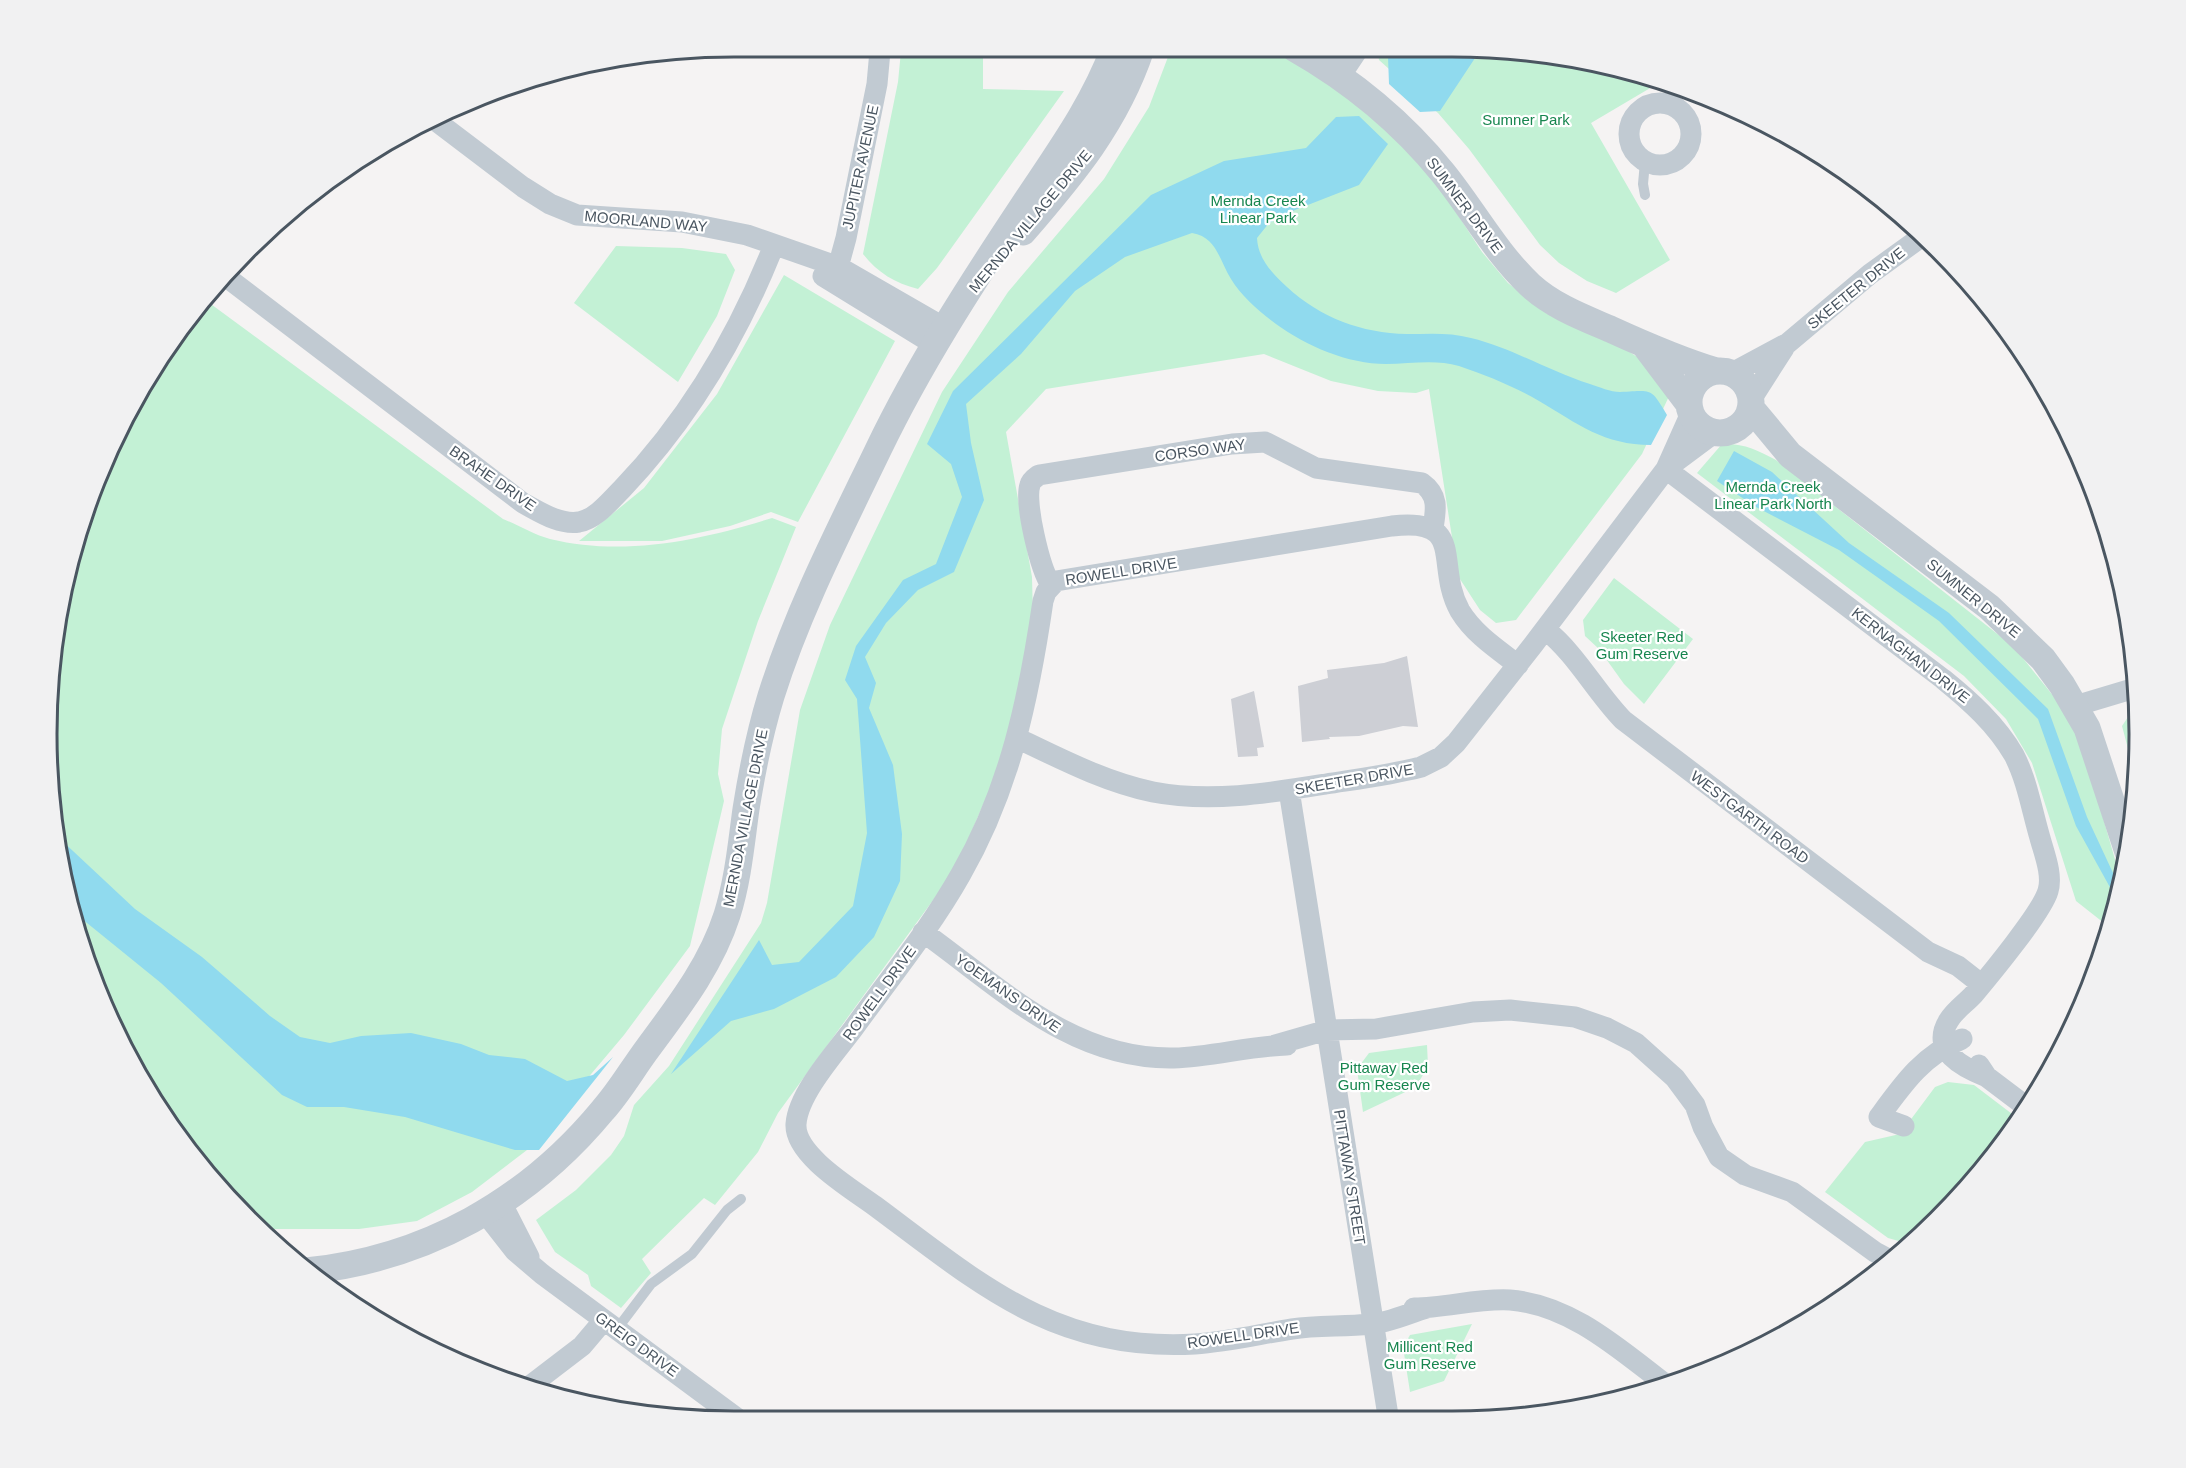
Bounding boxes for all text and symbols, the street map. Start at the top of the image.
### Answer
street label: JUPITER AVENUE [839,103,881,231]
park label: Sumner Park [1482,111,1570,128]
street label: MERNDA VILLAGE DRIVE [965,146,1095,296]
street label: SUMNER DRIVE [1424,154,1506,256]
park label: Mernda Creek Linear Park [1210,192,1306,226]
street label: MOORLAND WAY [584,207,708,235]
street label: SKEETER DRIVE [1804,244,1908,332]
street label: CORSO WAY [1153,435,1247,465]
street label: BRAHE DRIVE [446,442,540,514]
park label: Mernda Creek Linear Park North [1714,478,1832,512]
street label: ROWELL DRIVE [1064,554,1178,588]
street label: SUMNER DRIVE [1924,555,2024,641]
street label: KERNAGHAN DRIVE [1849,604,1973,706]
park label: Skeeter Red Gum Reserve [1596,628,1688,662]
street label: MERNDA VILLAGE DRIVE [719,728,771,908]
street label: SKEETER DRIVE [1293,760,1415,798]
street label: WESTGARTH ROAD [1688,767,1812,867]
street label: ROWELL DRIVE [839,942,919,1044]
street label: YOEMANS DRIVE [952,950,1064,1036]
park label: Pittaway Red Gum Reserve [1338,1059,1430,1093]
street label: PITTAWAY STREET [1331,1108,1369,1246]
street label: GREIG DRIVE [592,1308,682,1380]
street label: ROWELL DRIVE [1186,1319,1300,1351]
park label: Millicent Red Gum Reserve [1384,1338,1476,1372]

